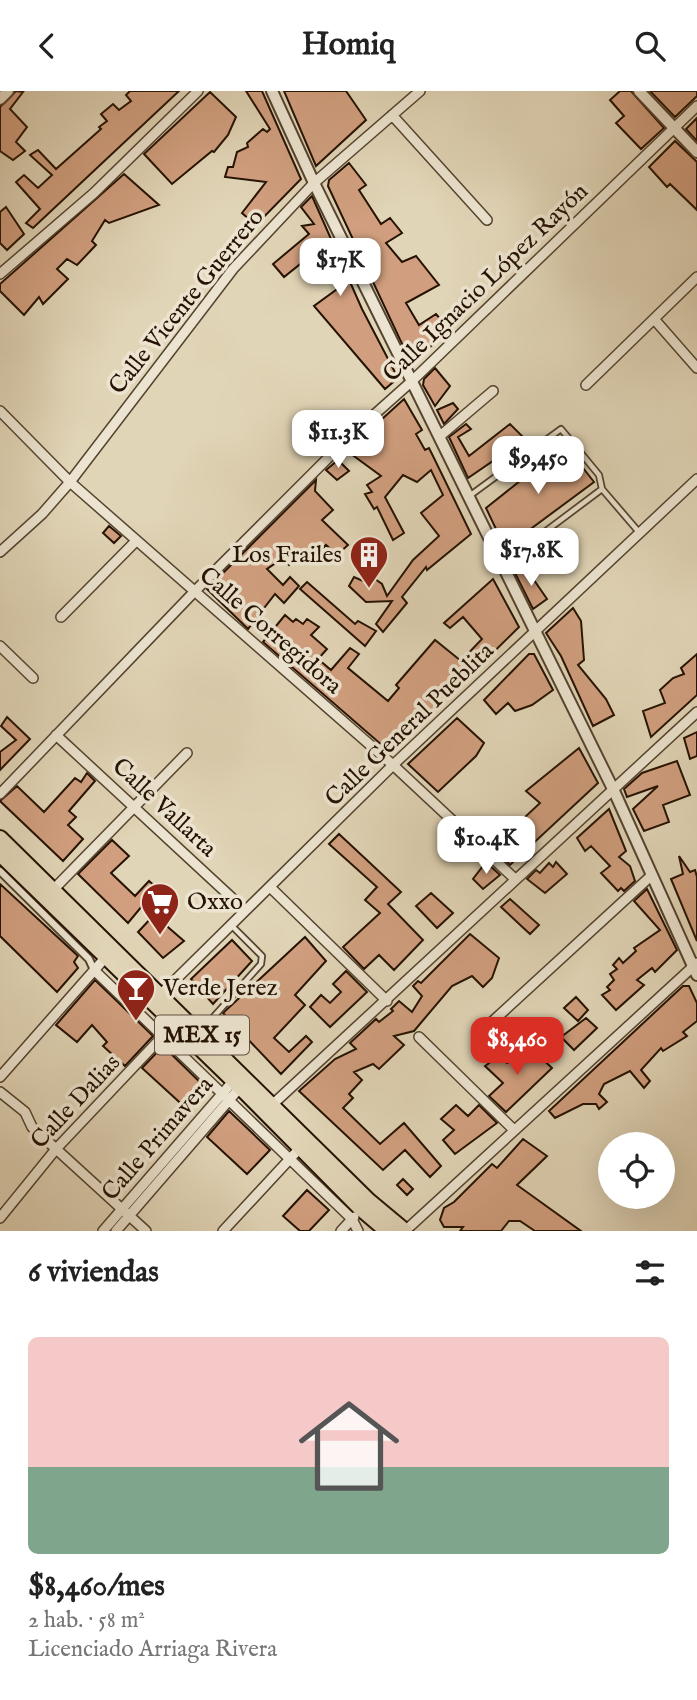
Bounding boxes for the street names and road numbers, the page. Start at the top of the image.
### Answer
street label: Calle Ignacio López Rayón [377,177,595,389]
street label: Calle Vicente Guerrero [102,203,272,401]
street label: Calle Corregidora [192,560,348,702]
street label: Calle General Pueblita [319,636,502,814]
street label: Calle Vallarta [105,752,223,865]
road number: MEX 15 [155,1016,249,1055]
street label: Calle Dalias [24,1048,128,1156]
street label: Calle Primavera [95,1070,221,1208]

